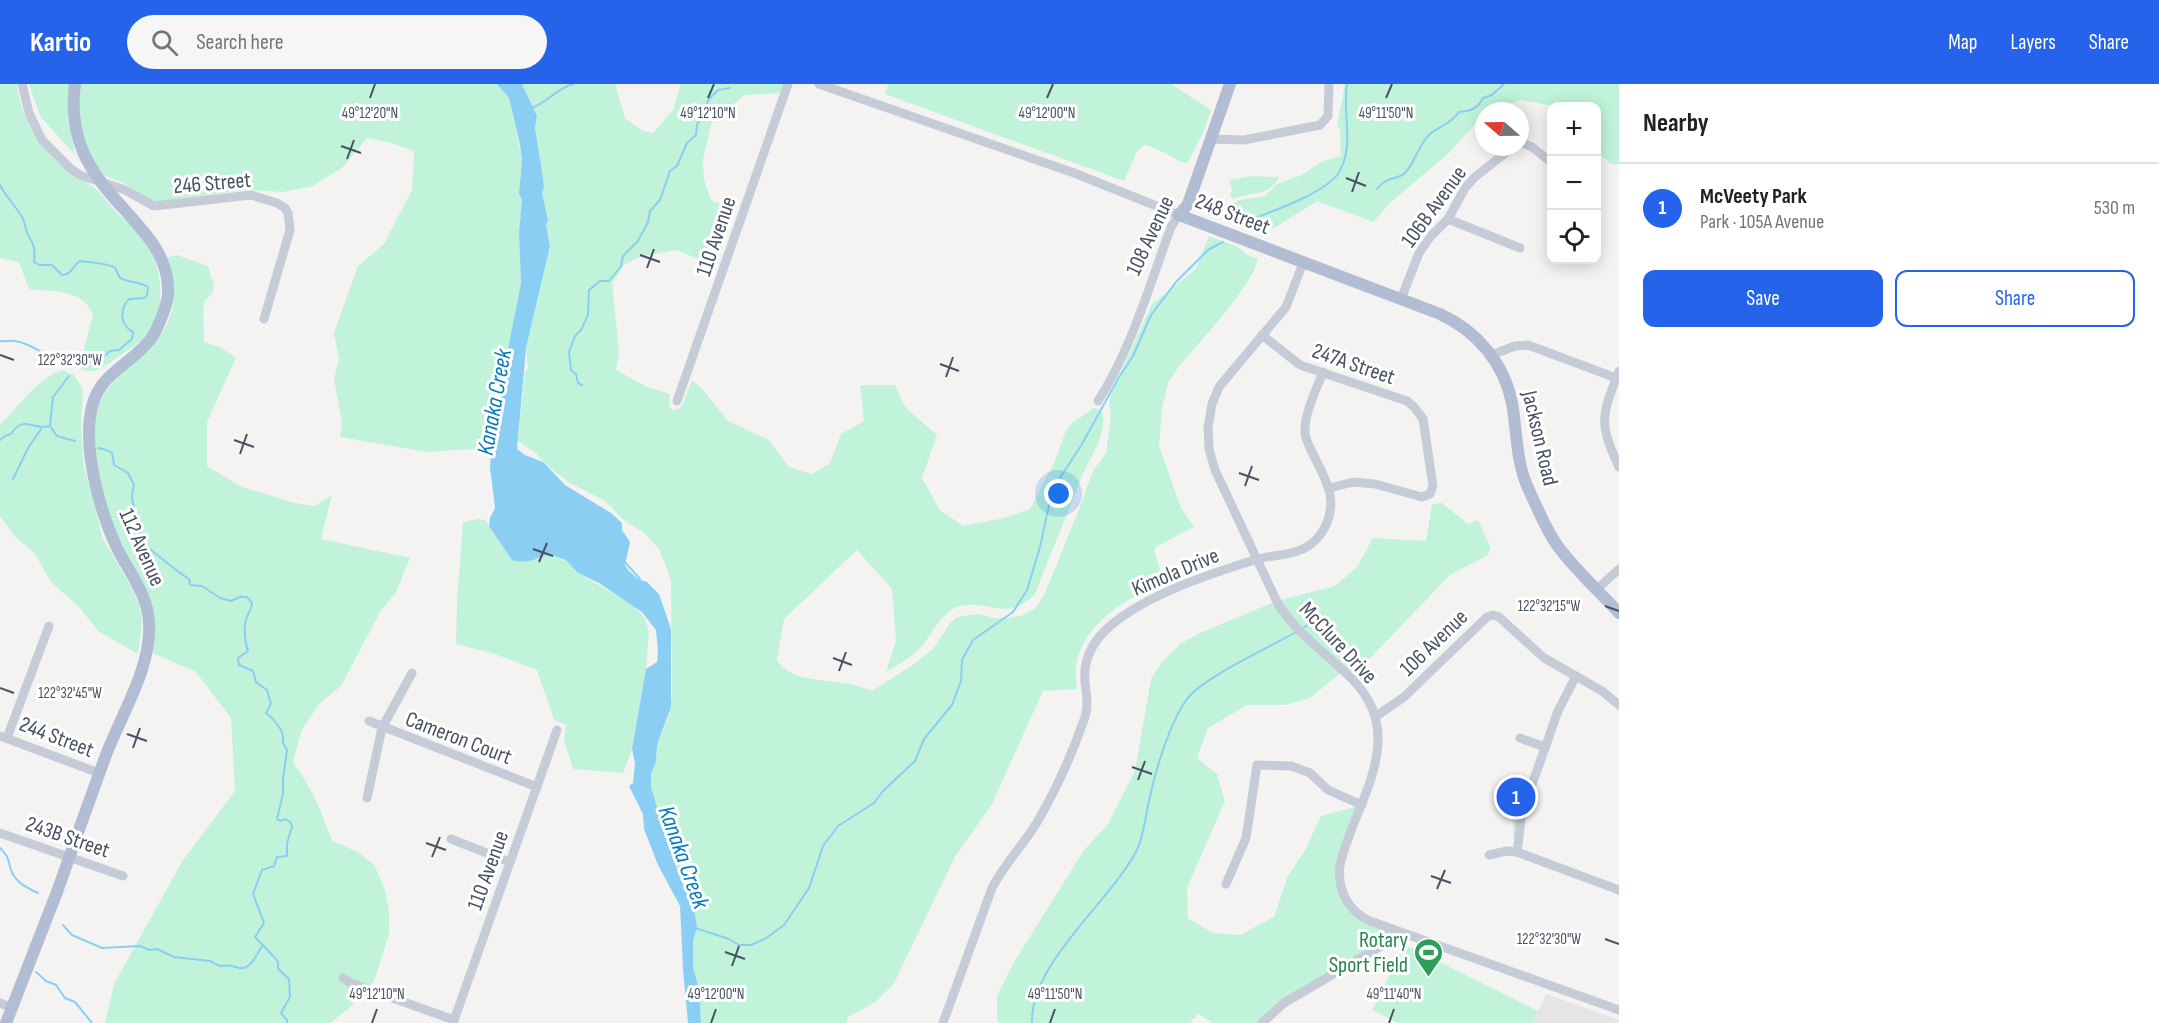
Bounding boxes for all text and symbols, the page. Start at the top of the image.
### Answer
search box [127,15,547,69]
text: Kartio [30,26,91,59]
icon: search [148,26,181,59]
text: Search here [196,29,284,56]
text: Map [1948,30,1977,55]
text: Layers [2010,30,2056,55]
text: Share [2089,30,2129,55]
north arrow [1475,102,1529,156]
map controls [1547,102,1601,264]
button: + [1547,102,1601,156]
text: 49°12'20"N [342,104,398,123]
text: 49°12'10"N [680,104,736,123]
text: 49°12'00"N [1019,104,1075,123]
text: 49°11'50"N [1359,104,1413,123]
text: Nearby [1643,108,1709,139]
button: − [1547,156,1601,210]
street label: 106B Avenue [1396,161,1473,253]
street label: 246 Street [172,167,252,200]
text: McVeety Park [1700,183,1807,210]
street label: 248 Street [1191,188,1274,241]
street label: 108 Avenue [1120,192,1180,280]
street label: 110 Avenue [690,193,743,280]
text: 1 [1659,196,1666,220]
text: 530 m [2094,196,2135,220]
button: locate [1547,210,1601,264]
text: Park · 105A Avenue [1700,210,1824,234]
button: Save [1643,270,1883,327]
button: Share [1895,270,2135,327]
street label: 247A Street [1309,338,1399,391]
water label: Kanaka Creek [471,346,518,457]
text: 122°32'30"W [38,351,102,370]
street label: Jackson Road [1515,387,1564,488]
your location [1044,479,1073,508]
street label: 112 Avenue [113,505,171,591]
street label: Kimola Drive [1128,542,1223,603]
street label: McClure Drive [1293,596,1383,690]
text: 122°32'15"W [1518,597,1580,616]
street label: 106 Avenue [1394,604,1474,682]
text: 122°32'45"W [38,684,102,703]
street label: Cameron Court [401,706,516,771]
street label: 244 Street [16,711,98,764]
pin: 1 [1496,774,1536,820]
water label: Kanaka Creek [652,802,716,913]
street label: 243B Street [22,810,113,864]
street label: 110 Avenue [462,827,515,914]
place label: Rotary Sport Field [1329,927,1408,979]
text: 122°32'30"W [1517,930,1581,949]
sports icon: Rotary Sport Field [1413,936,1445,978]
text: 49°12'10"N [349,985,405,1004]
text: 49°12'00"N [688,985,744,1004]
text: 49°11'50"N [1028,985,1082,1004]
text: 49°11'40"N [1367,985,1421,1004]

